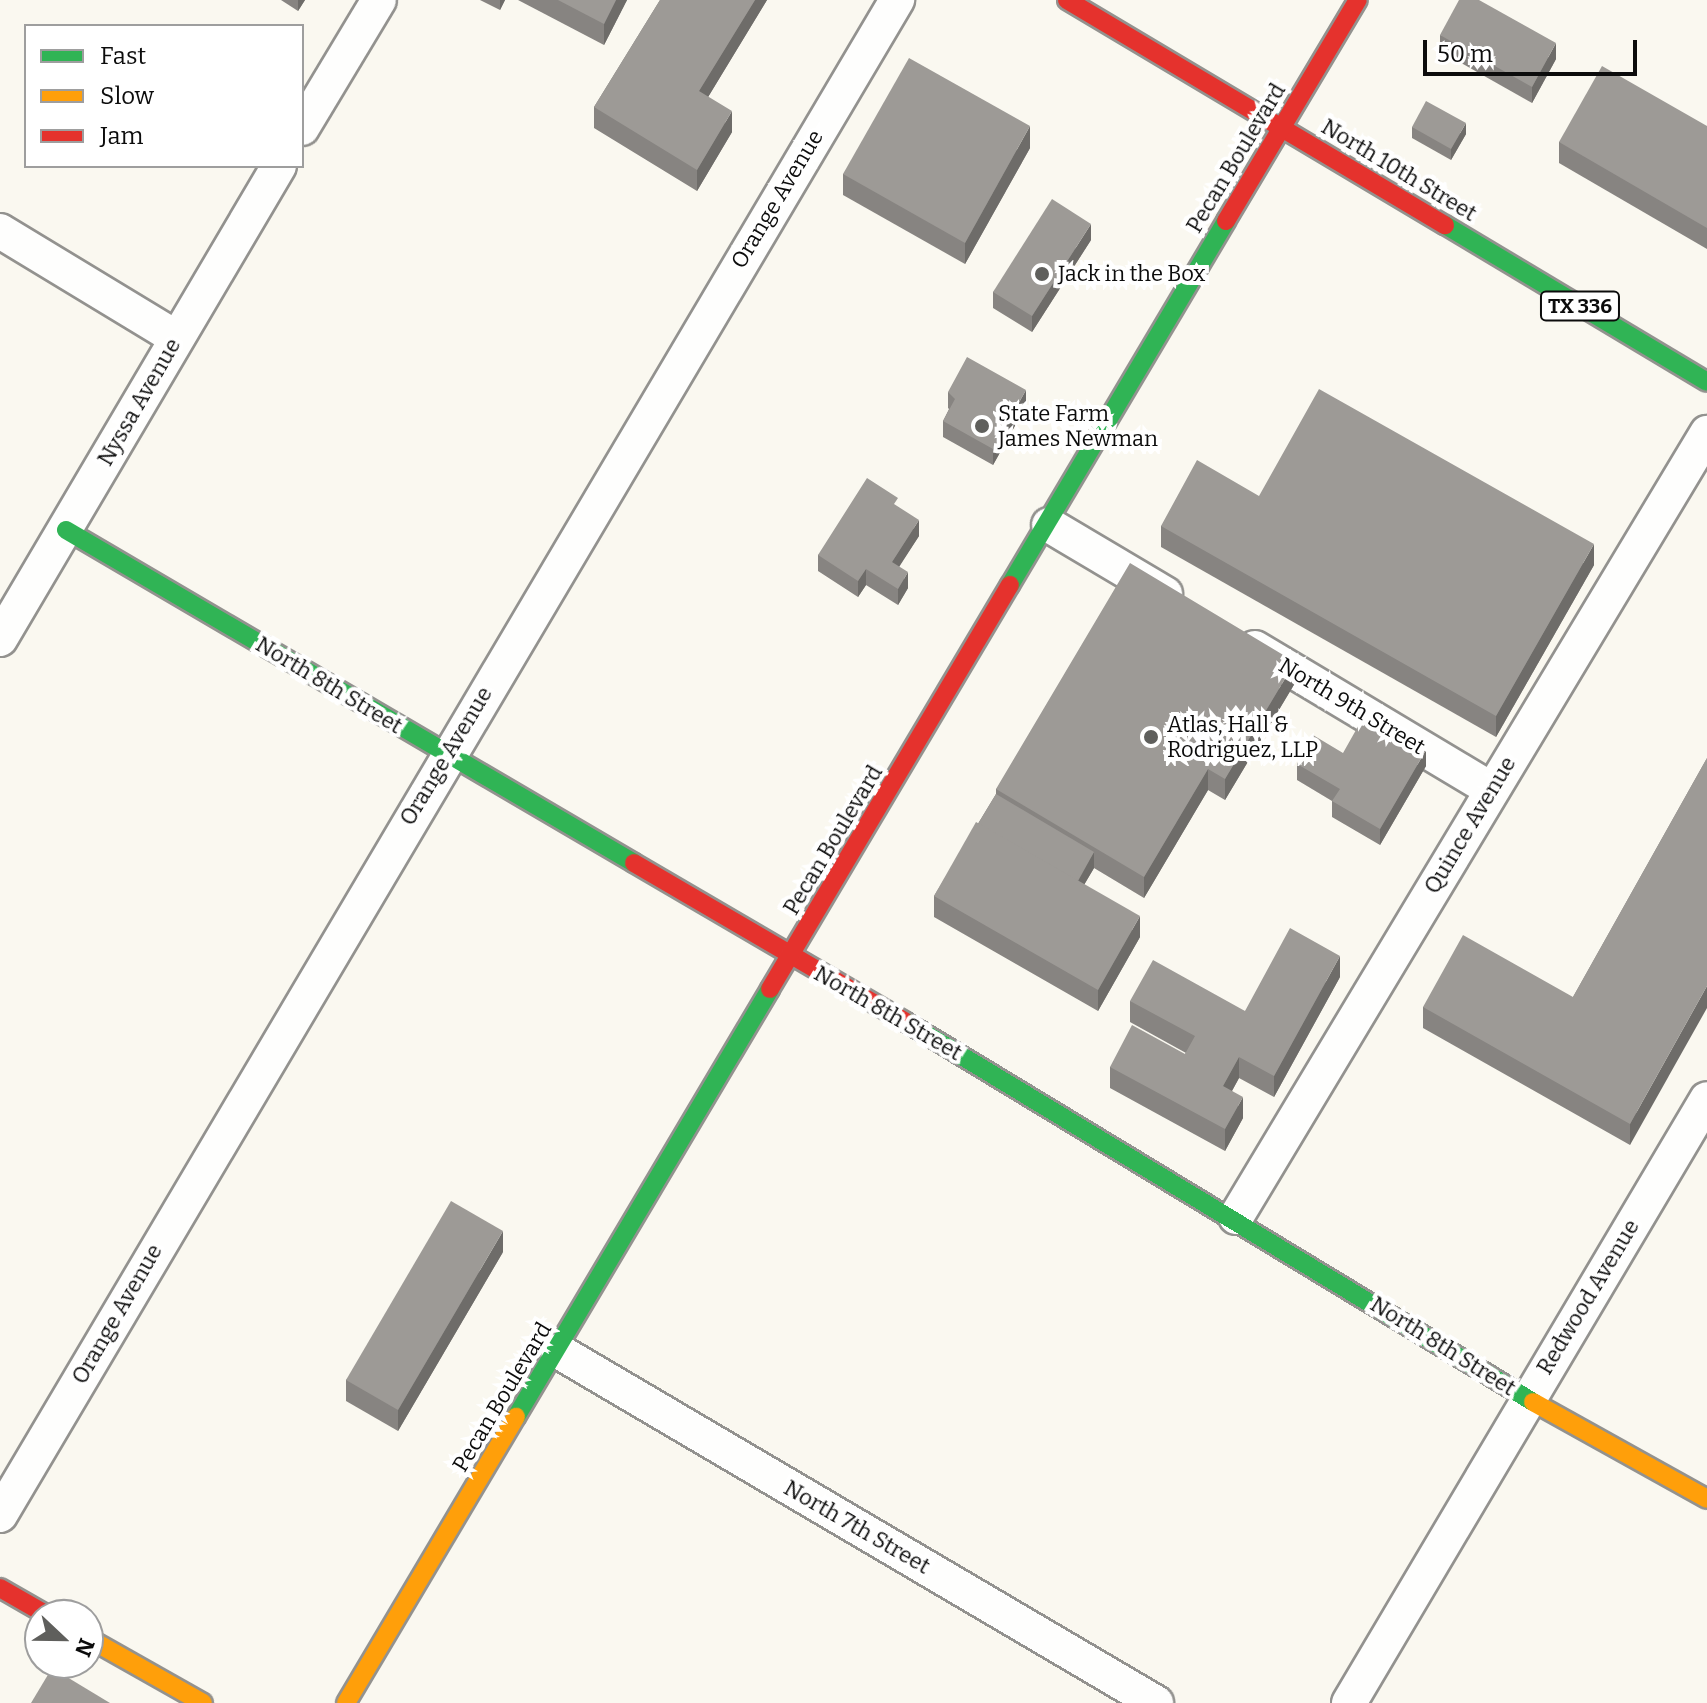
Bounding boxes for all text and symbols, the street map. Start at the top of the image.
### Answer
legend [24,24,304,168]
scale bar [1427,24,1641,74]
text: 50 m [1437,40,1493,68]
text: Fast [100,42,146,70]
street label: Pecan Boulevard [1181,78,1291,238]
text: Slow [100,82,154,110]
street label: North 10th Street [1317,113,1481,227]
text: Jam [100,122,143,150]
street label: Orange Avenue [725,125,829,273]
place label: Jack in the Box [1058,261,1205,287]
marker: Jack in the Box [1033,265,1051,283]
road number: TX 336 [1538,290,1622,322]
street label: Nyssa Avenue [92,334,186,470]
place label: State Farm James Newman [998,400,1158,452]
marker: State Farm James Newman [973,417,991,435]
street label: North 8th Street [251,631,407,739]
street label: North 9th Street [1274,652,1430,760]
street label: Orange Avenue [394,682,498,830]
place label: Atlas, Hall & Rodriguez, LLP [1167,711,1318,762]
marker: Atlas, Hall & Rodriguez, LLP [1142,728,1160,746]
street label: Quince Avenue [1419,752,1521,898]
street label: Pecan Boulevard [778,760,888,920]
street label: North 8th Street [809,960,967,1066]
street label: Redwood Avenue [1531,1215,1645,1379]
street label: Orange Avenue [66,1240,168,1388]
street label: North 8th Street [1366,1291,1520,1401]
street label: Pecan Boulevard [447,1317,557,1477]
street label: North 7th Street [779,1475,935,1579]
north arrow [24,1599,104,1679]
text: N [69,1634,101,1660]

